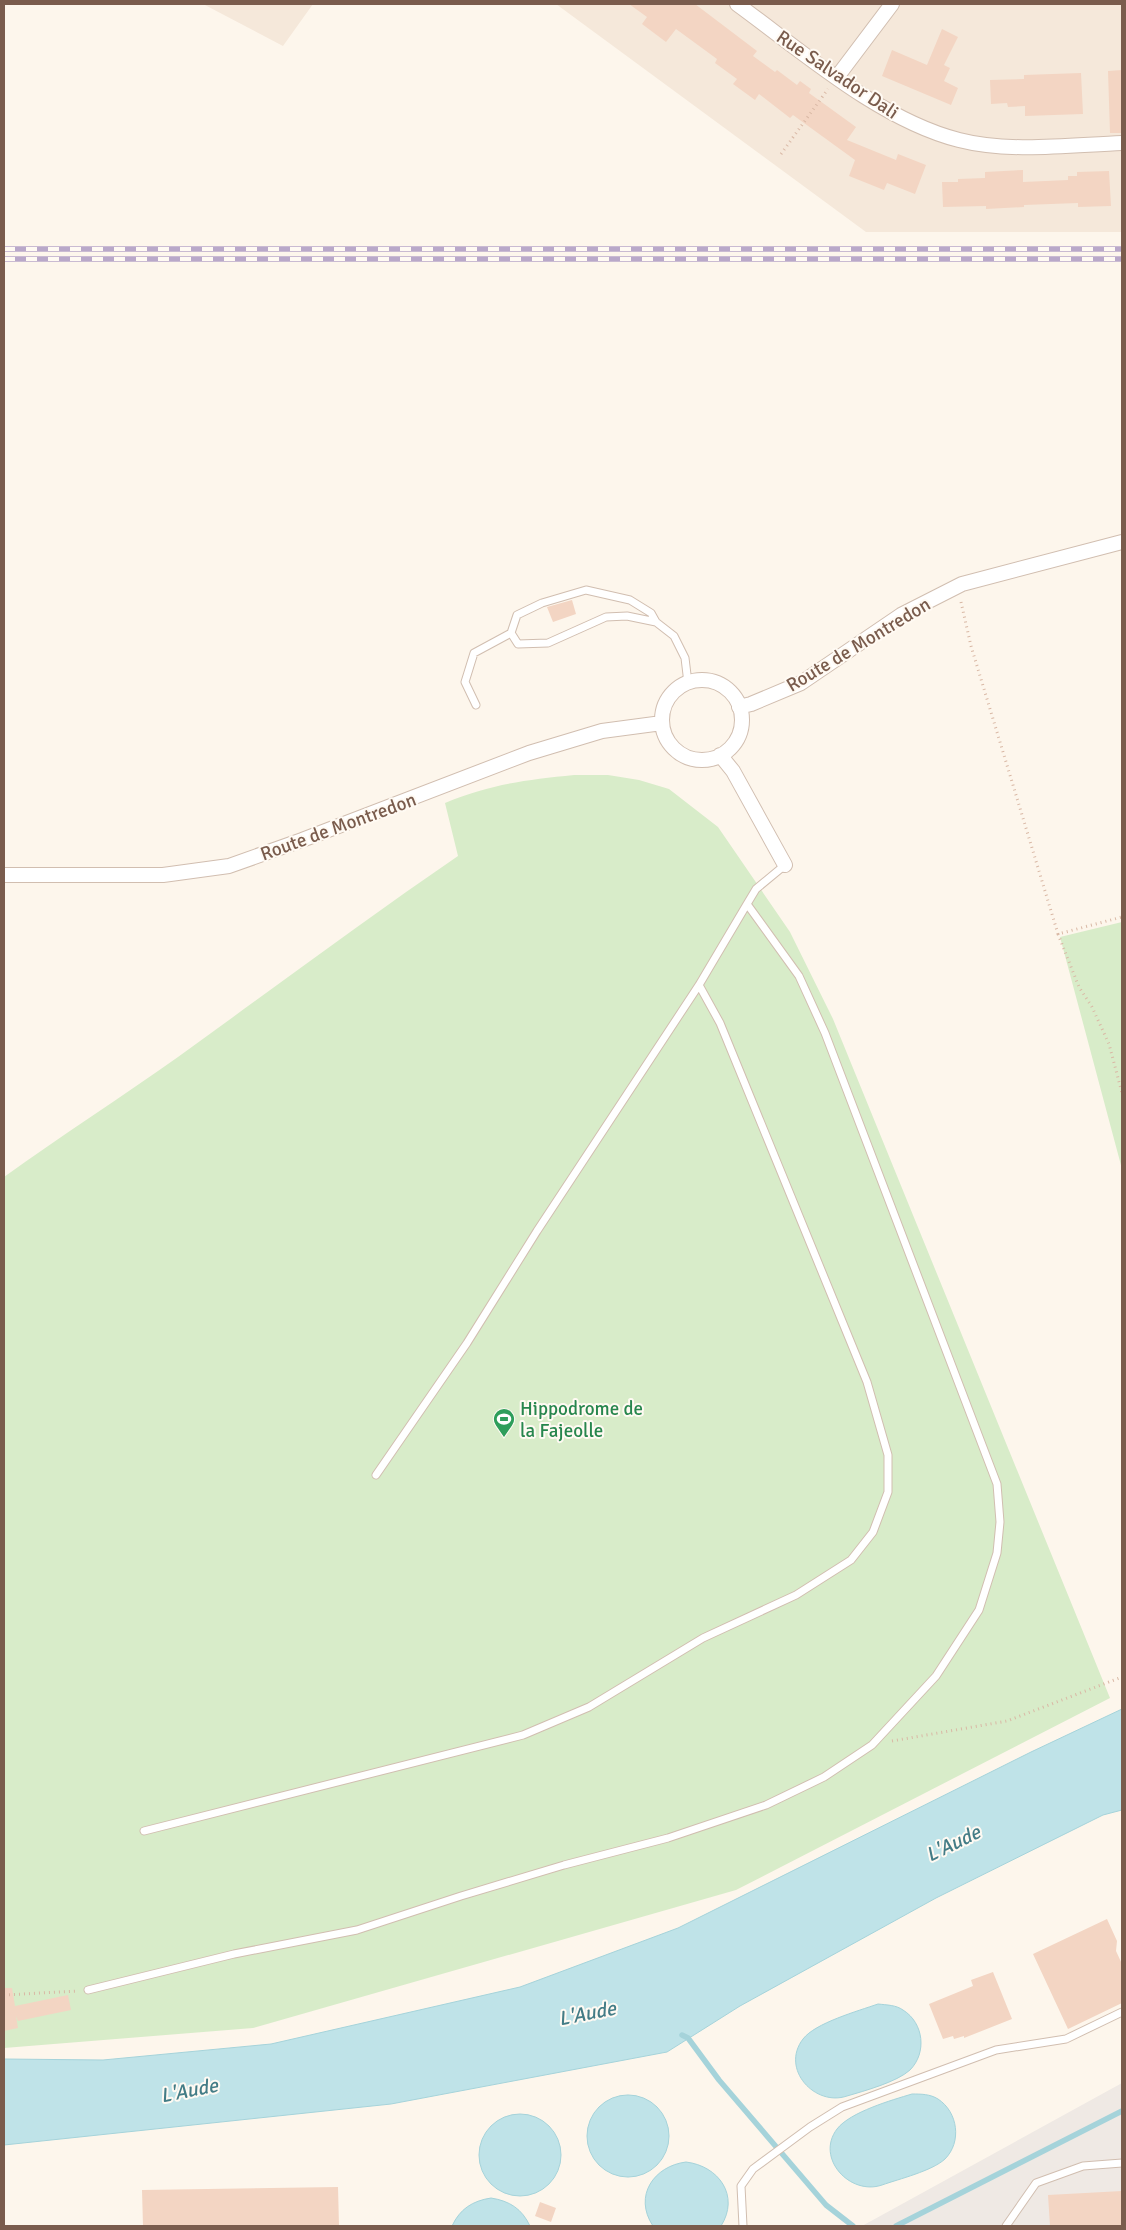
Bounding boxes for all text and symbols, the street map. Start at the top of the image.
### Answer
street label: Rue Salvador Dali [772,25,903,125]
street label: Route de Montredon [782,592,935,697]
street label: Route de Montredon [257,788,420,866]
place label: Hippodrome de la Fajeolle [520,1397,643,1443]
sports icon: Hippodrome de la Fajeolle [492,1407,516,1438]
water label: L'Aude [922,1819,986,1867]
water label: L'Aude [556,1996,619,2031]
water label: L'Aude [158,2073,221,2108]

